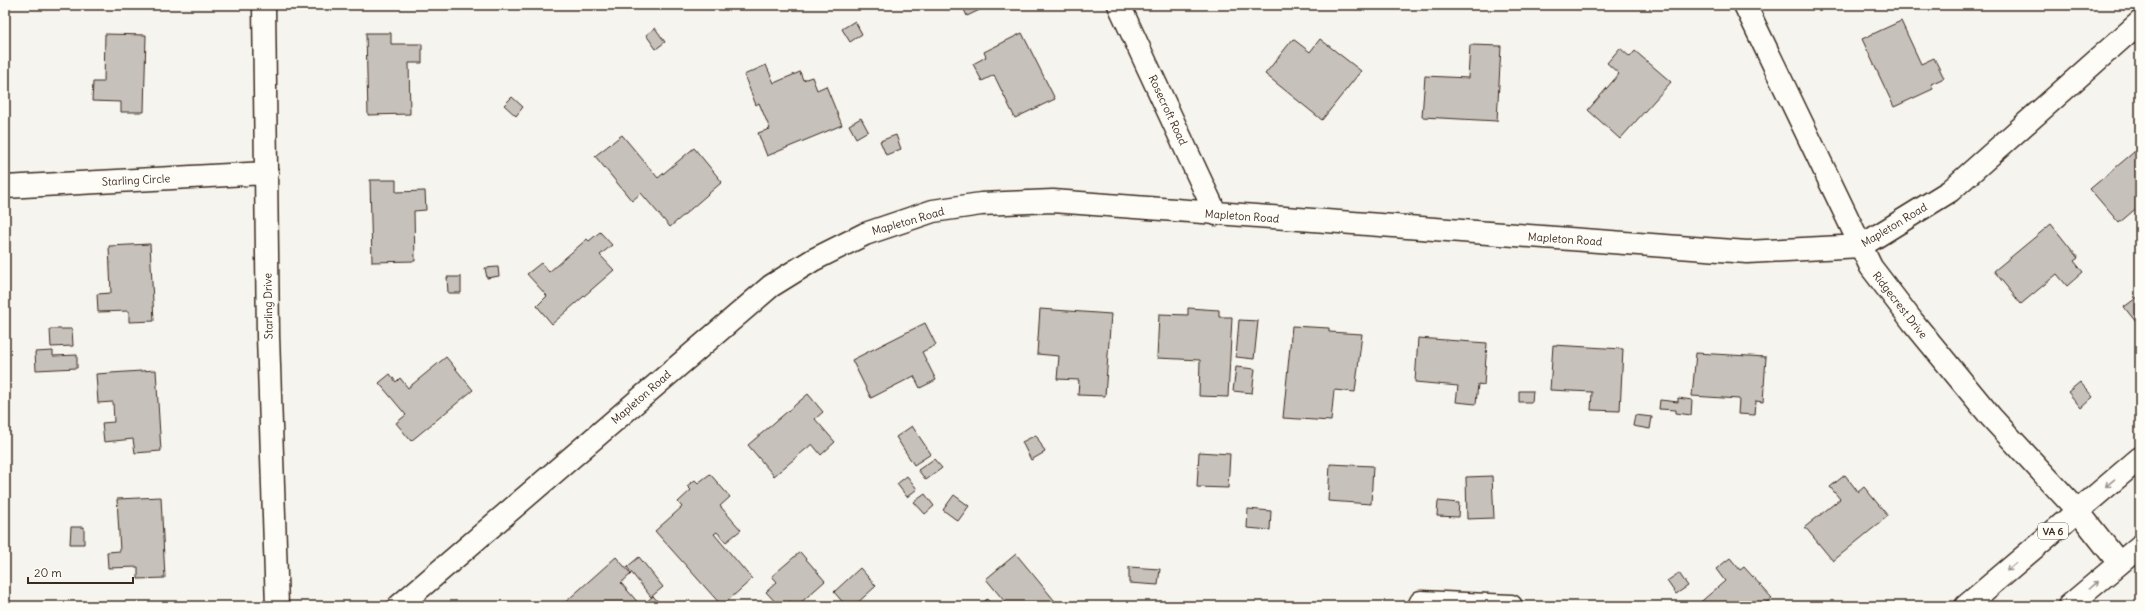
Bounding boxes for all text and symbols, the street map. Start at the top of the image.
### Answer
street label: Rosecroft Road [1146,73,1191,148]
street label: Starling Circle [101,171,171,189]
street label: Mapleton Road [1858,200,1930,250]
street label: Mapleton Road [870,204,946,238]
street label: Mapleton Road [1204,206,1280,226]
street label: Mapleton Road [1527,229,1603,249]
street label: Ridgecrest Drive [1870,269,1931,341]
street label: Starling Drive [260,273,276,339]
street label: Mapleton Road [608,367,674,427]
one-way arrow [2105,478,2115,487]
road number: VA 6 [2038,523,2068,539]
scale bar [28,559,133,585]
one-way arrow [2006,563,2016,572]
text: 20 m [34,565,62,580]
one-way arrow [2089,580,2099,589]

